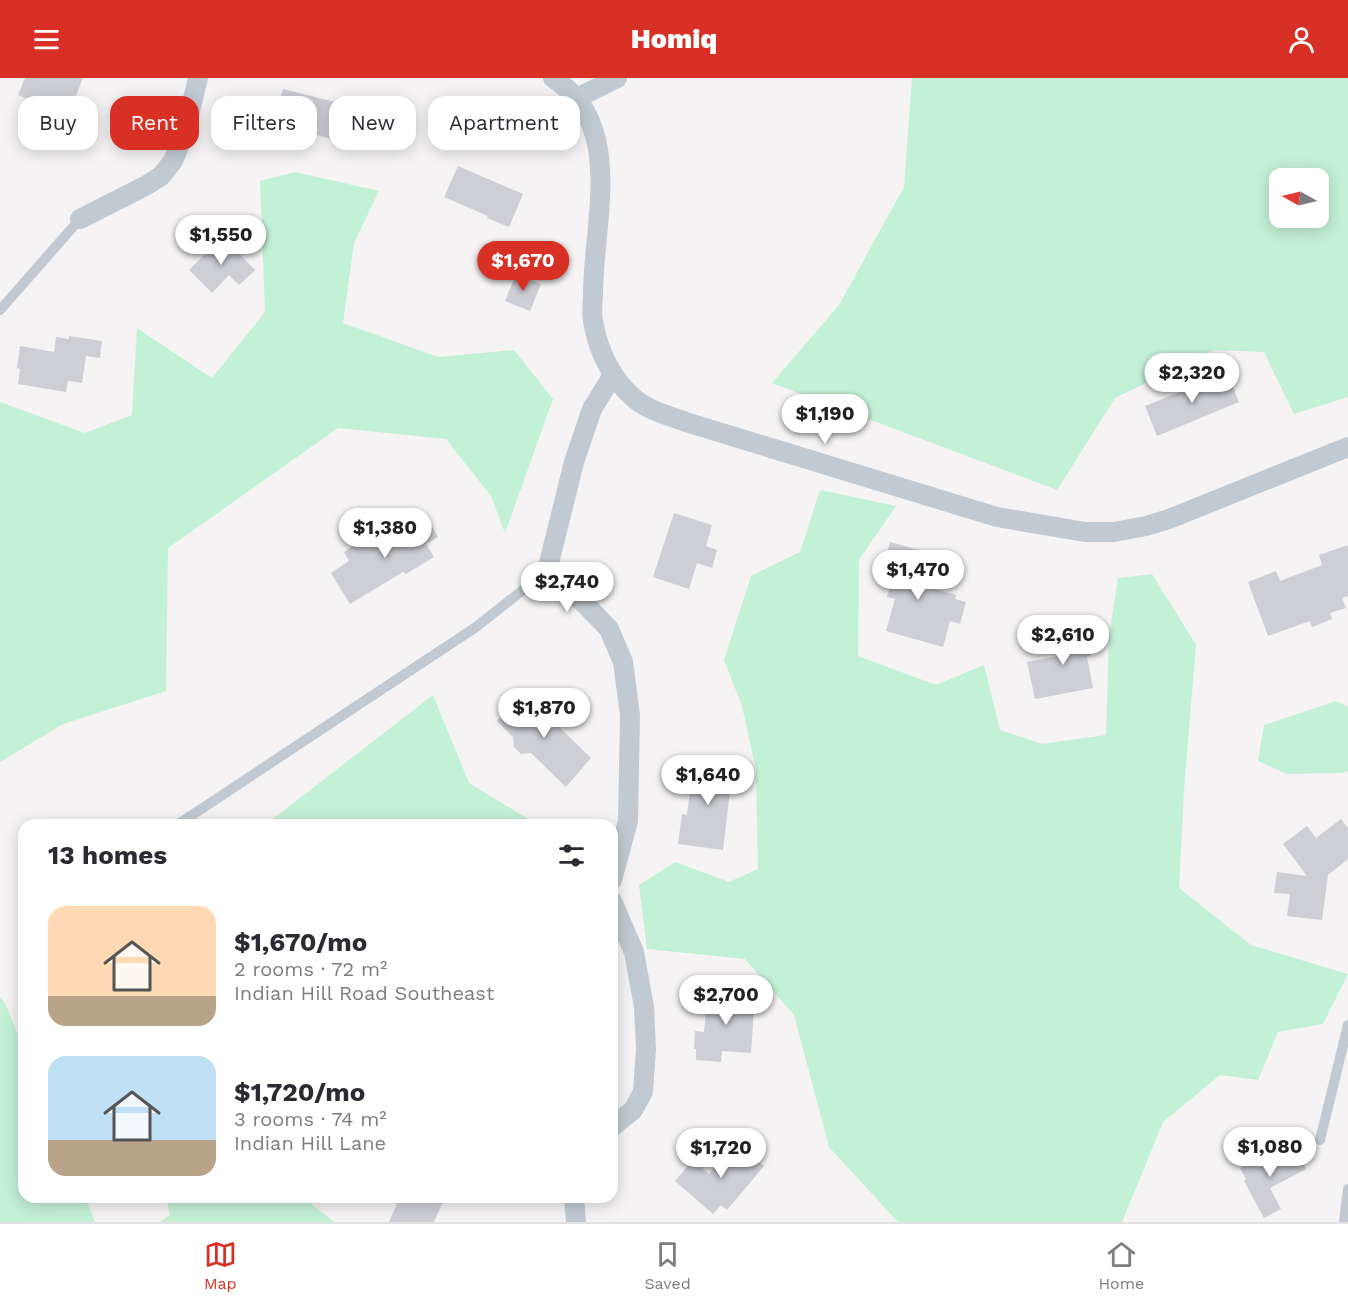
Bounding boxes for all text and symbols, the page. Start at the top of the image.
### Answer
icon: menu [30,23,63,56]
text: Homiq [631,23,717,55]
icon: person [1285,23,1318,56]
chip: Buy [18,96,98,150]
chip: Rent [110,96,199,150]
chip: Filters [211,96,317,150]
chip: New [329,96,416,150]
chip: Apartment [428,96,580,150]
north arrow [1269,168,1329,228]
map controls [1269,168,1329,228]
pin: $1,550 [172,215,270,266]
text: $1,550 [189,222,253,246]
pin: $1,670 [474,241,572,292]
text: $1,670 [491,248,555,272]
pin: $2,320 [1143,353,1241,404]
text: $2,320 [1158,360,1226,384]
pin: $1,190 [776,394,874,445]
text: $1,190 [795,401,855,425]
pin: $1,380 [336,508,434,559]
text: $1,380 [353,515,417,539]
pin: $1,470 [869,550,967,601]
text: $1,470 [886,557,950,581]
pin: $2,740 [518,562,616,613]
text: $2,740 [535,569,599,593]
pin: $2,610 [1014,615,1112,666]
text: $2,610 [1031,622,1095,646]
pin: $1,870 [495,688,593,739]
text: $1,870 [512,695,576,719]
pin: $1,640 [659,755,757,806]
text: $1,640 [675,762,741,786]
icon: filters [555,839,588,872]
text: 13 homes [48,840,167,870]
text: $1,670/mo [234,927,367,957]
icon: home [96,930,168,1002]
text: 2 rooms · 72 m² [234,957,387,981]
pin: $2,700 [677,975,775,1026]
text: Indian Hill Road Southeast [234,981,494,1005]
text: $2,700 [693,982,759,1006]
text: $1,720/mo [234,1077,365,1107]
icon: home [96,1080,168,1152]
text: 3 rooms · 74 m² [234,1107,387,1131]
pin: $1,080 [1221,1127,1319,1178]
pin: $1,720 [672,1128,770,1179]
text: Indian Hill Lane [234,1131,386,1155]
text: $1,080 [1237,1134,1303,1158]
text: $1,720 [690,1135,752,1159]
tab: Map [204,1238,237,1293]
tab: Saved [644,1238,691,1293]
tab: Home [1098,1238,1144,1293]

